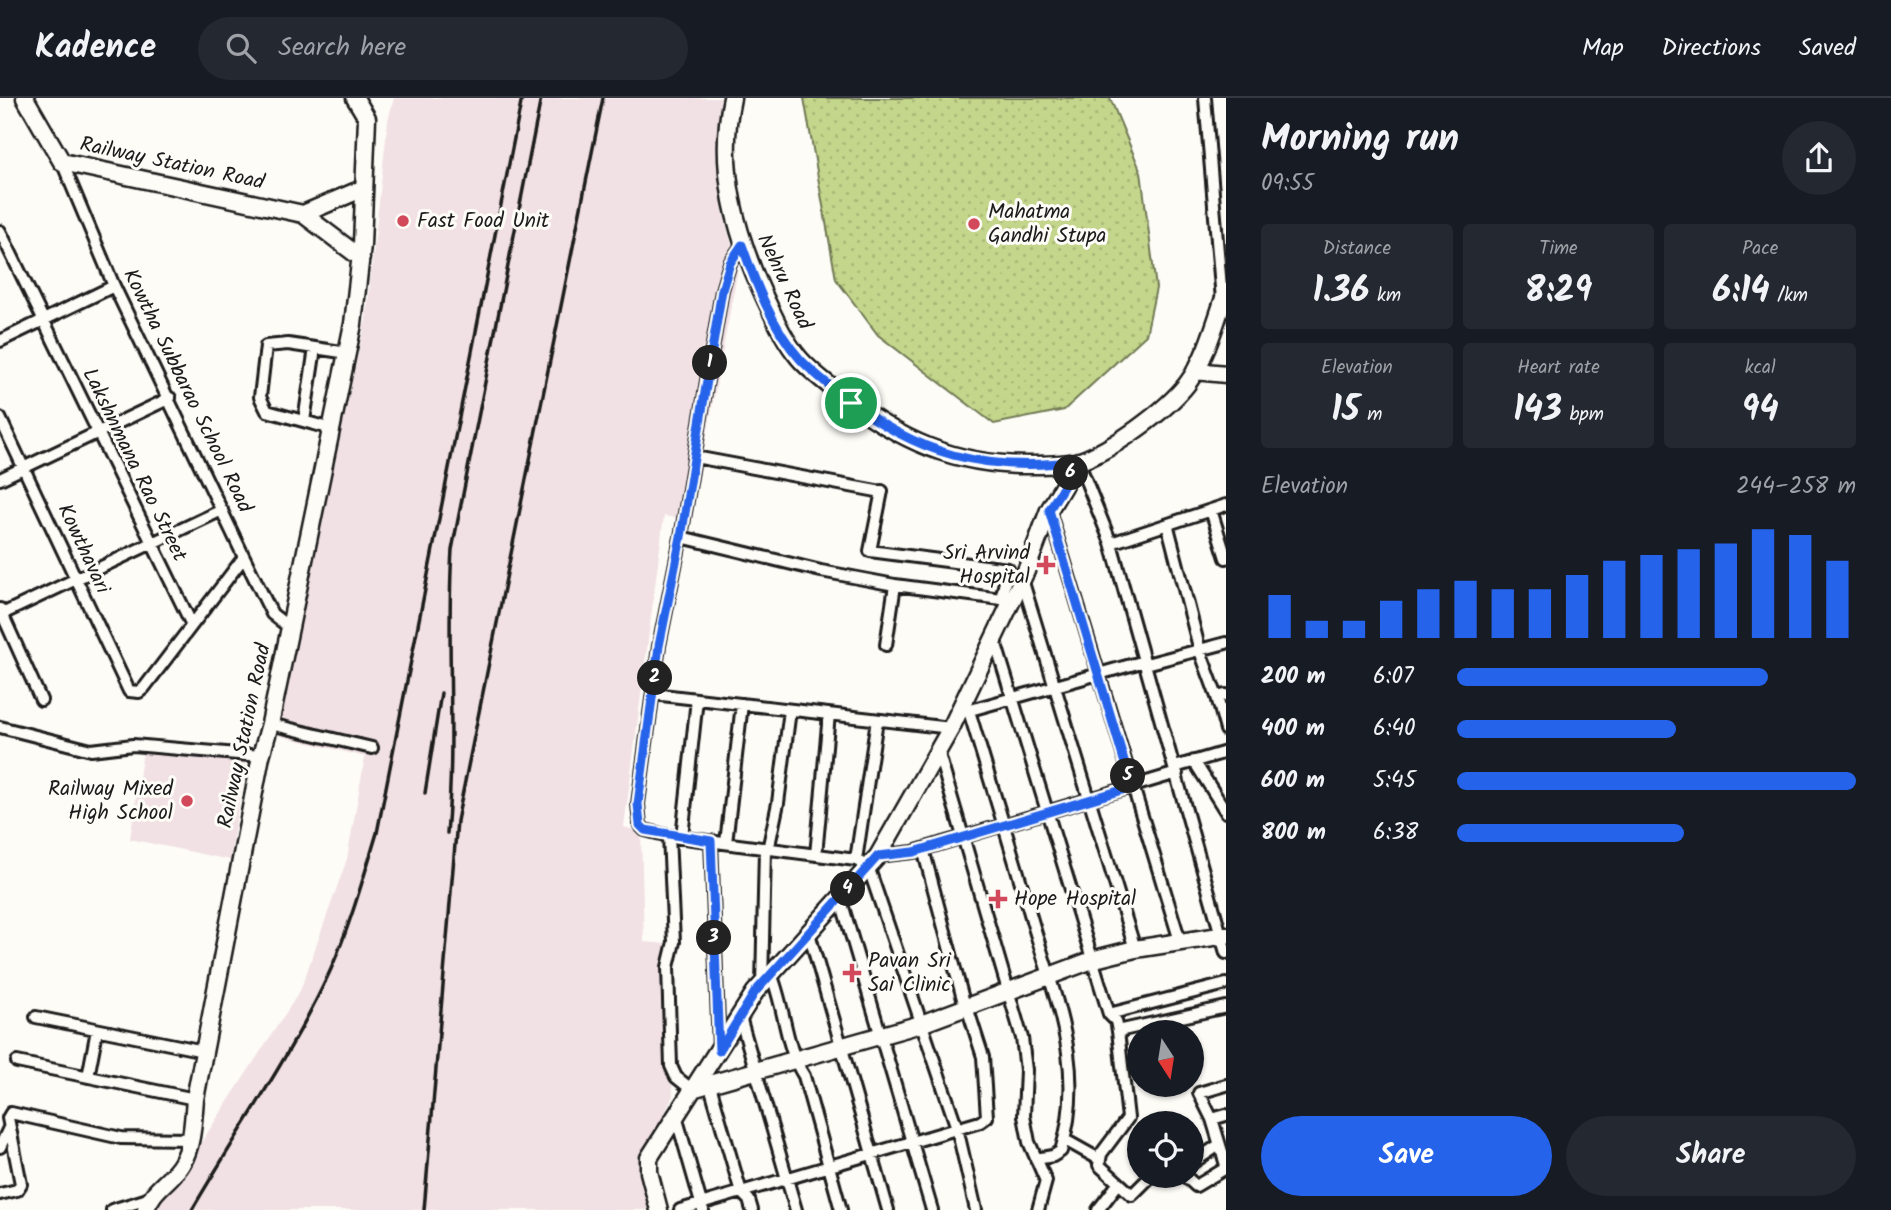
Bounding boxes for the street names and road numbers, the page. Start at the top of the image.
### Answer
street label: Railway Station Road [77,128,268,200]
street label: Nehru Road [747,229,821,336]
street label: Kowtha Subbarao School Road [113,263,261,519]
street label: Lakshnmana Rao Street [73,363,196,568]
street label: Kowthavari [48,499,119,600]
street label: Railway Station Road [209,640,281,831]

